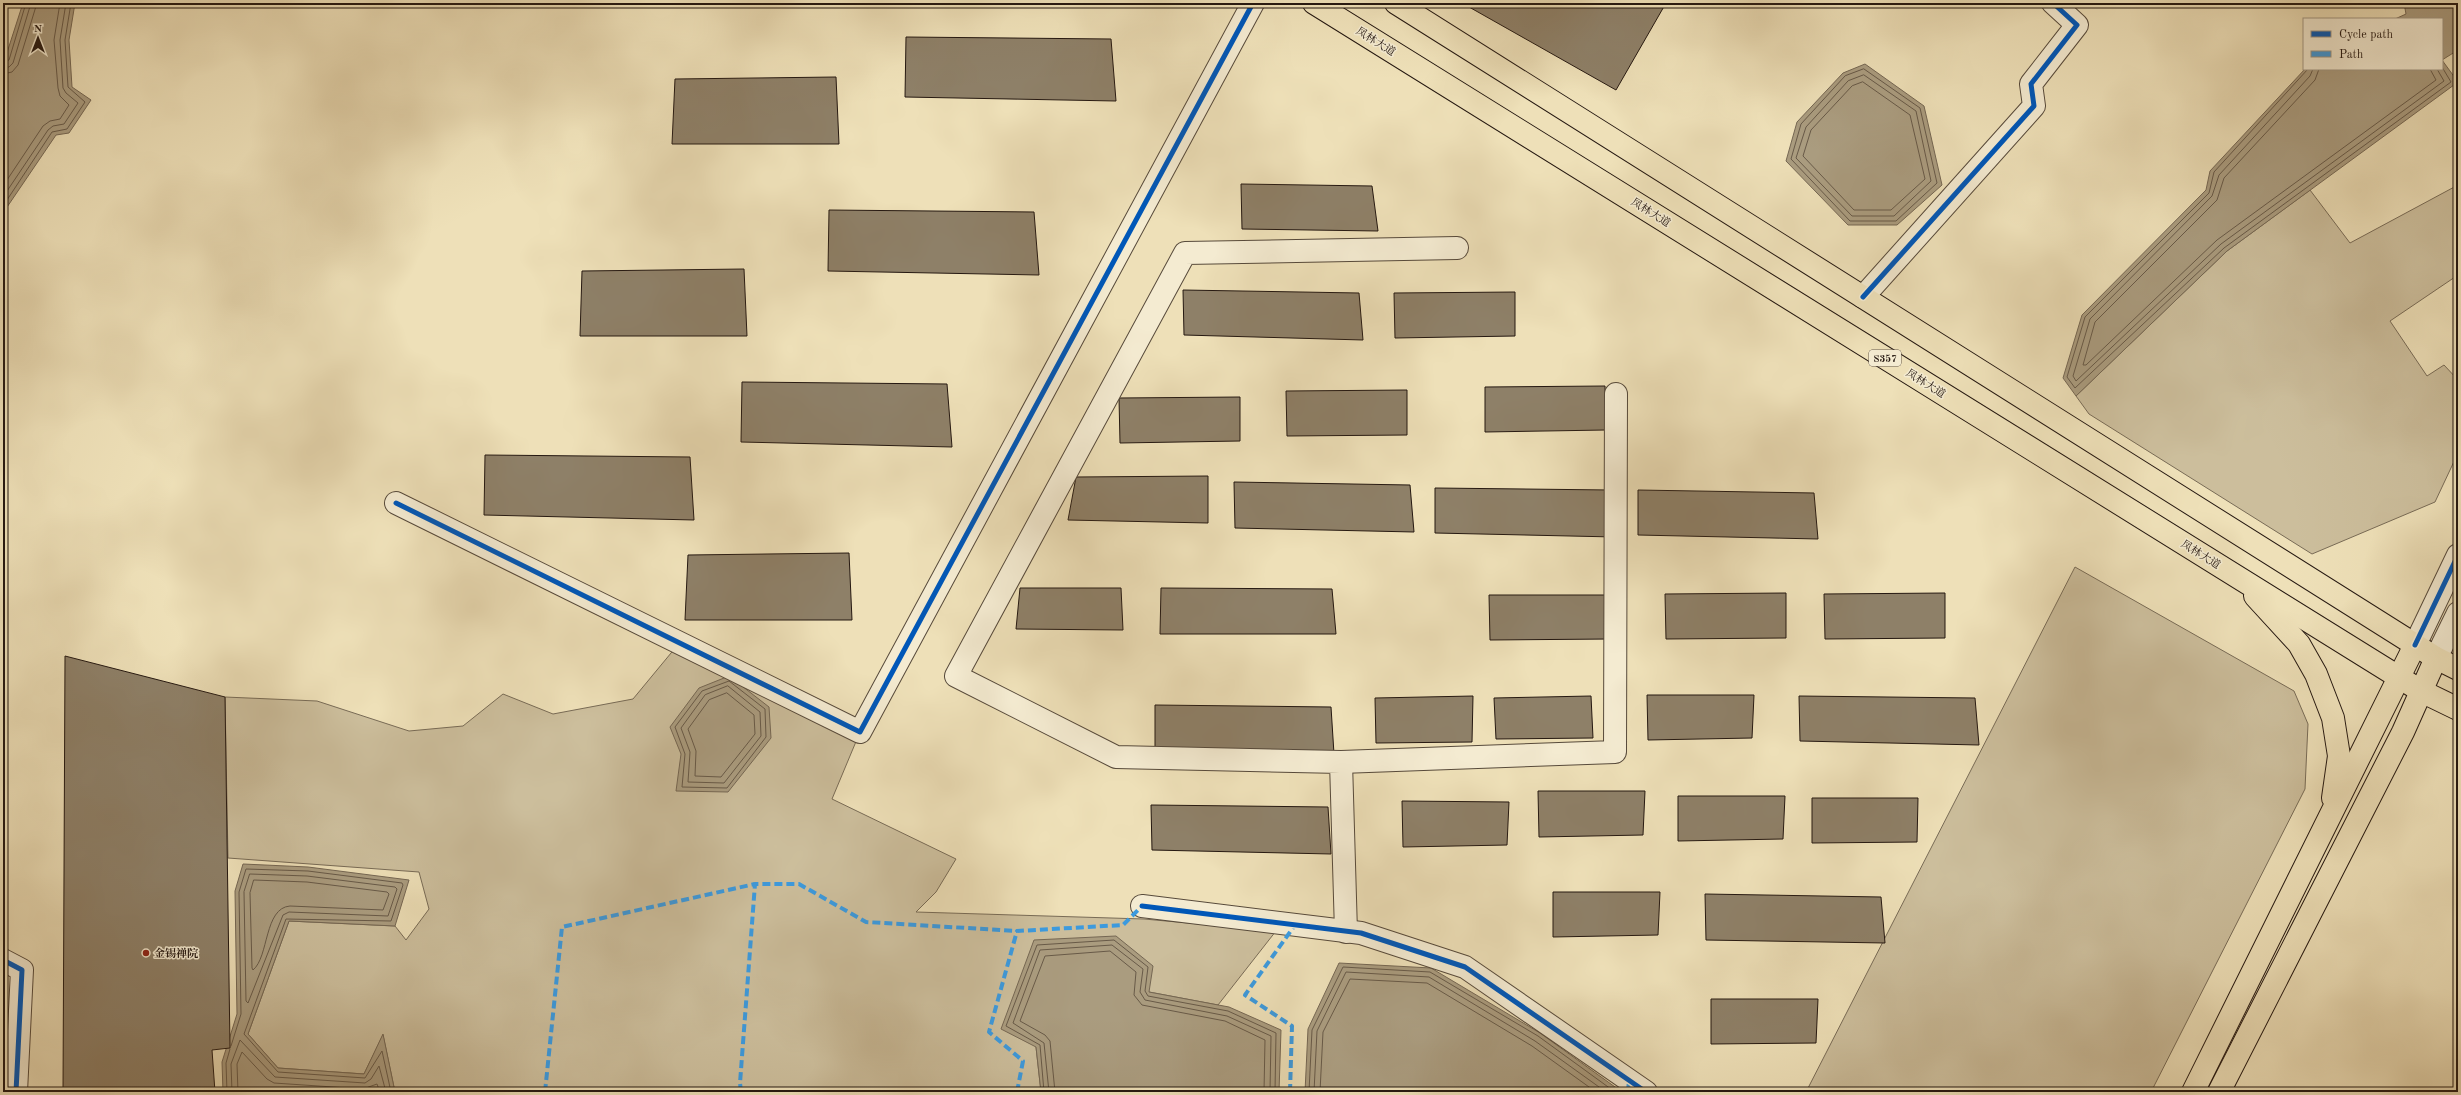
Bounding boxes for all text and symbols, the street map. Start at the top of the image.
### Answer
north arrow [18,18,58,58]
legend [2303,18,2443,70]
text: N [34,24,43,35]
street label: 凤林大道 [1354,24,1398,59]
text: Cycle path [2339,29,2394,41]
text: Path [2339,49,2364,61]
street label: 凤林大道 [1629,195,1673,230]
road number: S357 [1869,350,1901,366]
street label: 凤林大道 [1904,366,1948,401]
street label: 凤林大道 [2179,537,2223,572]
place label: 金锡禅院 [154,947,199,960]
marker: 金锡禅院 [141,948,151,958]

